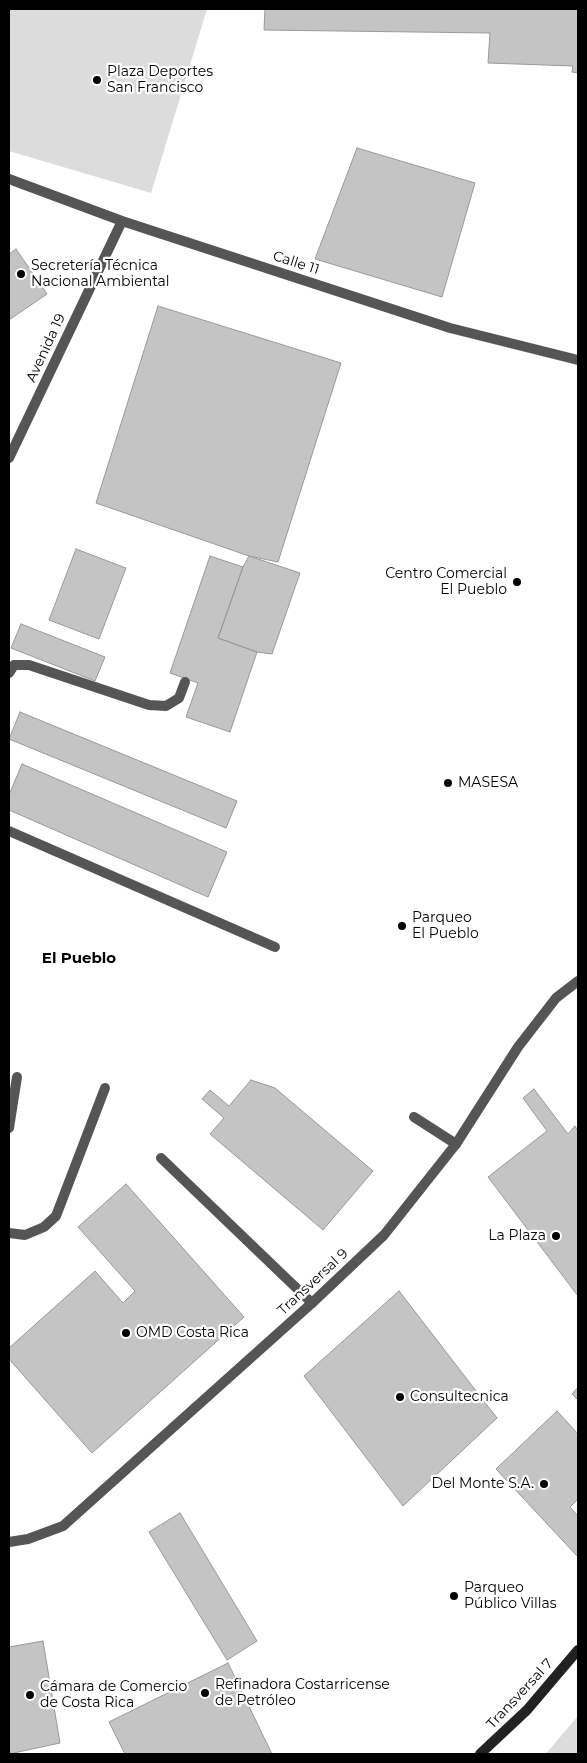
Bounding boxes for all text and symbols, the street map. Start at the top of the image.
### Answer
place label: Plaza Deportes San Francisco [107,64,213,96]
marker: Plaza Deportes San Francisco [91,74,103,86]
street label: Calle 11 [271,248,321,278]
place label: Secretería Técnica Nacional Ambiental [31,258,170,290]
marker: Secretería Técnica Nacional Ambiental [15,268,27,280]
street label: Avenida 19 [23,311,69,385]
place label: Centro Comercial El Pueblo [385,566,507,598]
marker: Centro Comercial El Pueblo [511,576,523,588]
place label: MASESA [458,775,518,791]
marker: MASESA [442,777,454,789]
place label: Parqueo El Pueblo [412,910,479,942]
marker: Parqueo El Pueblo [396,920,408,932]
district label: El Pueblo [42,950,116,968]
place label: La Plaza [488,1228,546,1244]
marker: La Plaza [550,1230,562,1242]
street label: Transversal 9 [274,1245,352,1319]
place label: OMD Costa Rica [136,1325,249,1341]
marker: OMD Costa Rica [120,1327,132,1339]
place label: Consultecnica [410,1389,509,1405]
marker: Consultecnica [394,1391,406,1403]
place label: Del Monte S.A. [432,1476,534,1492]
marker: Del Monte S.A. [538,1478,550,1490]
place label: Parqueo Público Villas [464,1580,557,1612]
marker: Parqueo Público Villas [448,1590,460,1602]
street label: Transversal 7 [483,1656,557,1732]
place label: Refinadora Costarricense de Petróleo [215,1677,390,1710]
place label: Cámara de Comercio de Costa Rica [40,1679,187,1711]
marker: Refinadora Costarricense de Petróleo [199,1687,211,1699]
marker: Cámara de Comercio de Costa Rica [24,1689,36,1701]

